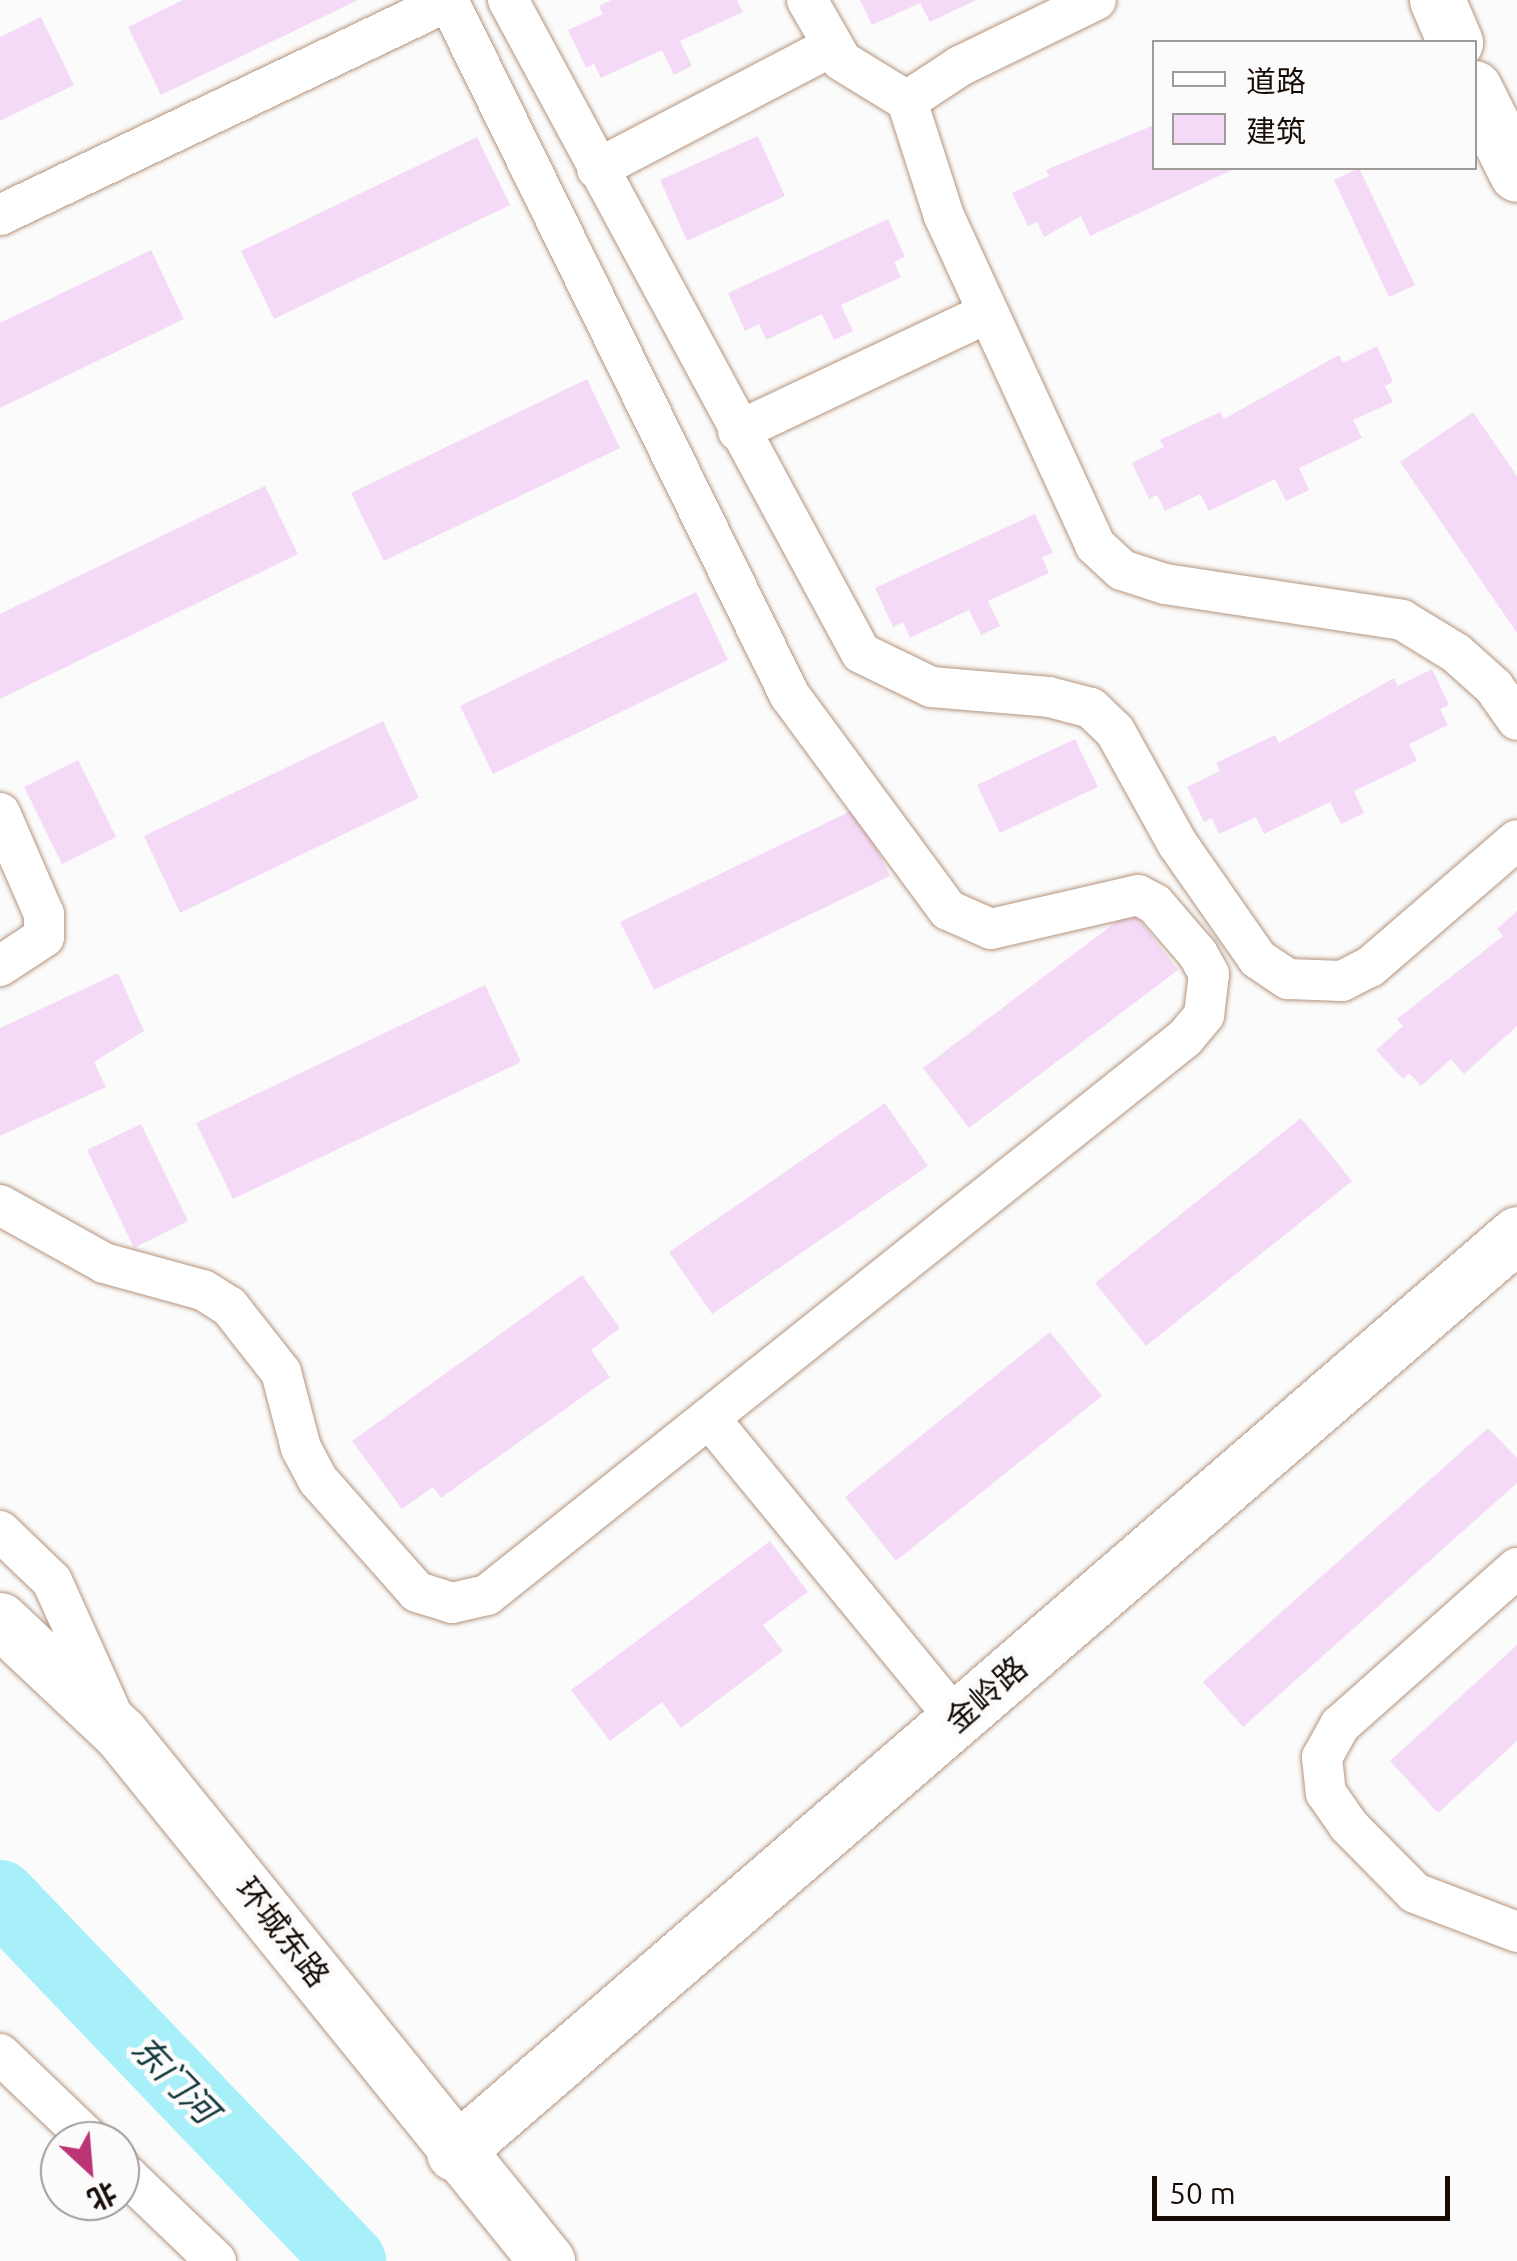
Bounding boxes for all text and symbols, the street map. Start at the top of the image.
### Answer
legend [1152,40,1477,170]
text: 道路 [1246,64,1306,98]
text: 建筑 [1246,114,1306,148]
street label: 金岭路 [937,1648,1035,1740]
street label: 环城东路 [228,1870,338,1994]
water label: 东门河 [123,2027,227,2131]
north arrow [40,2121,140,2221]
scale bar [1157,2156,1454,2218]
text: 50 m [1169,2176,1236,2210]
text: 北 [83,2177,122,2217]

